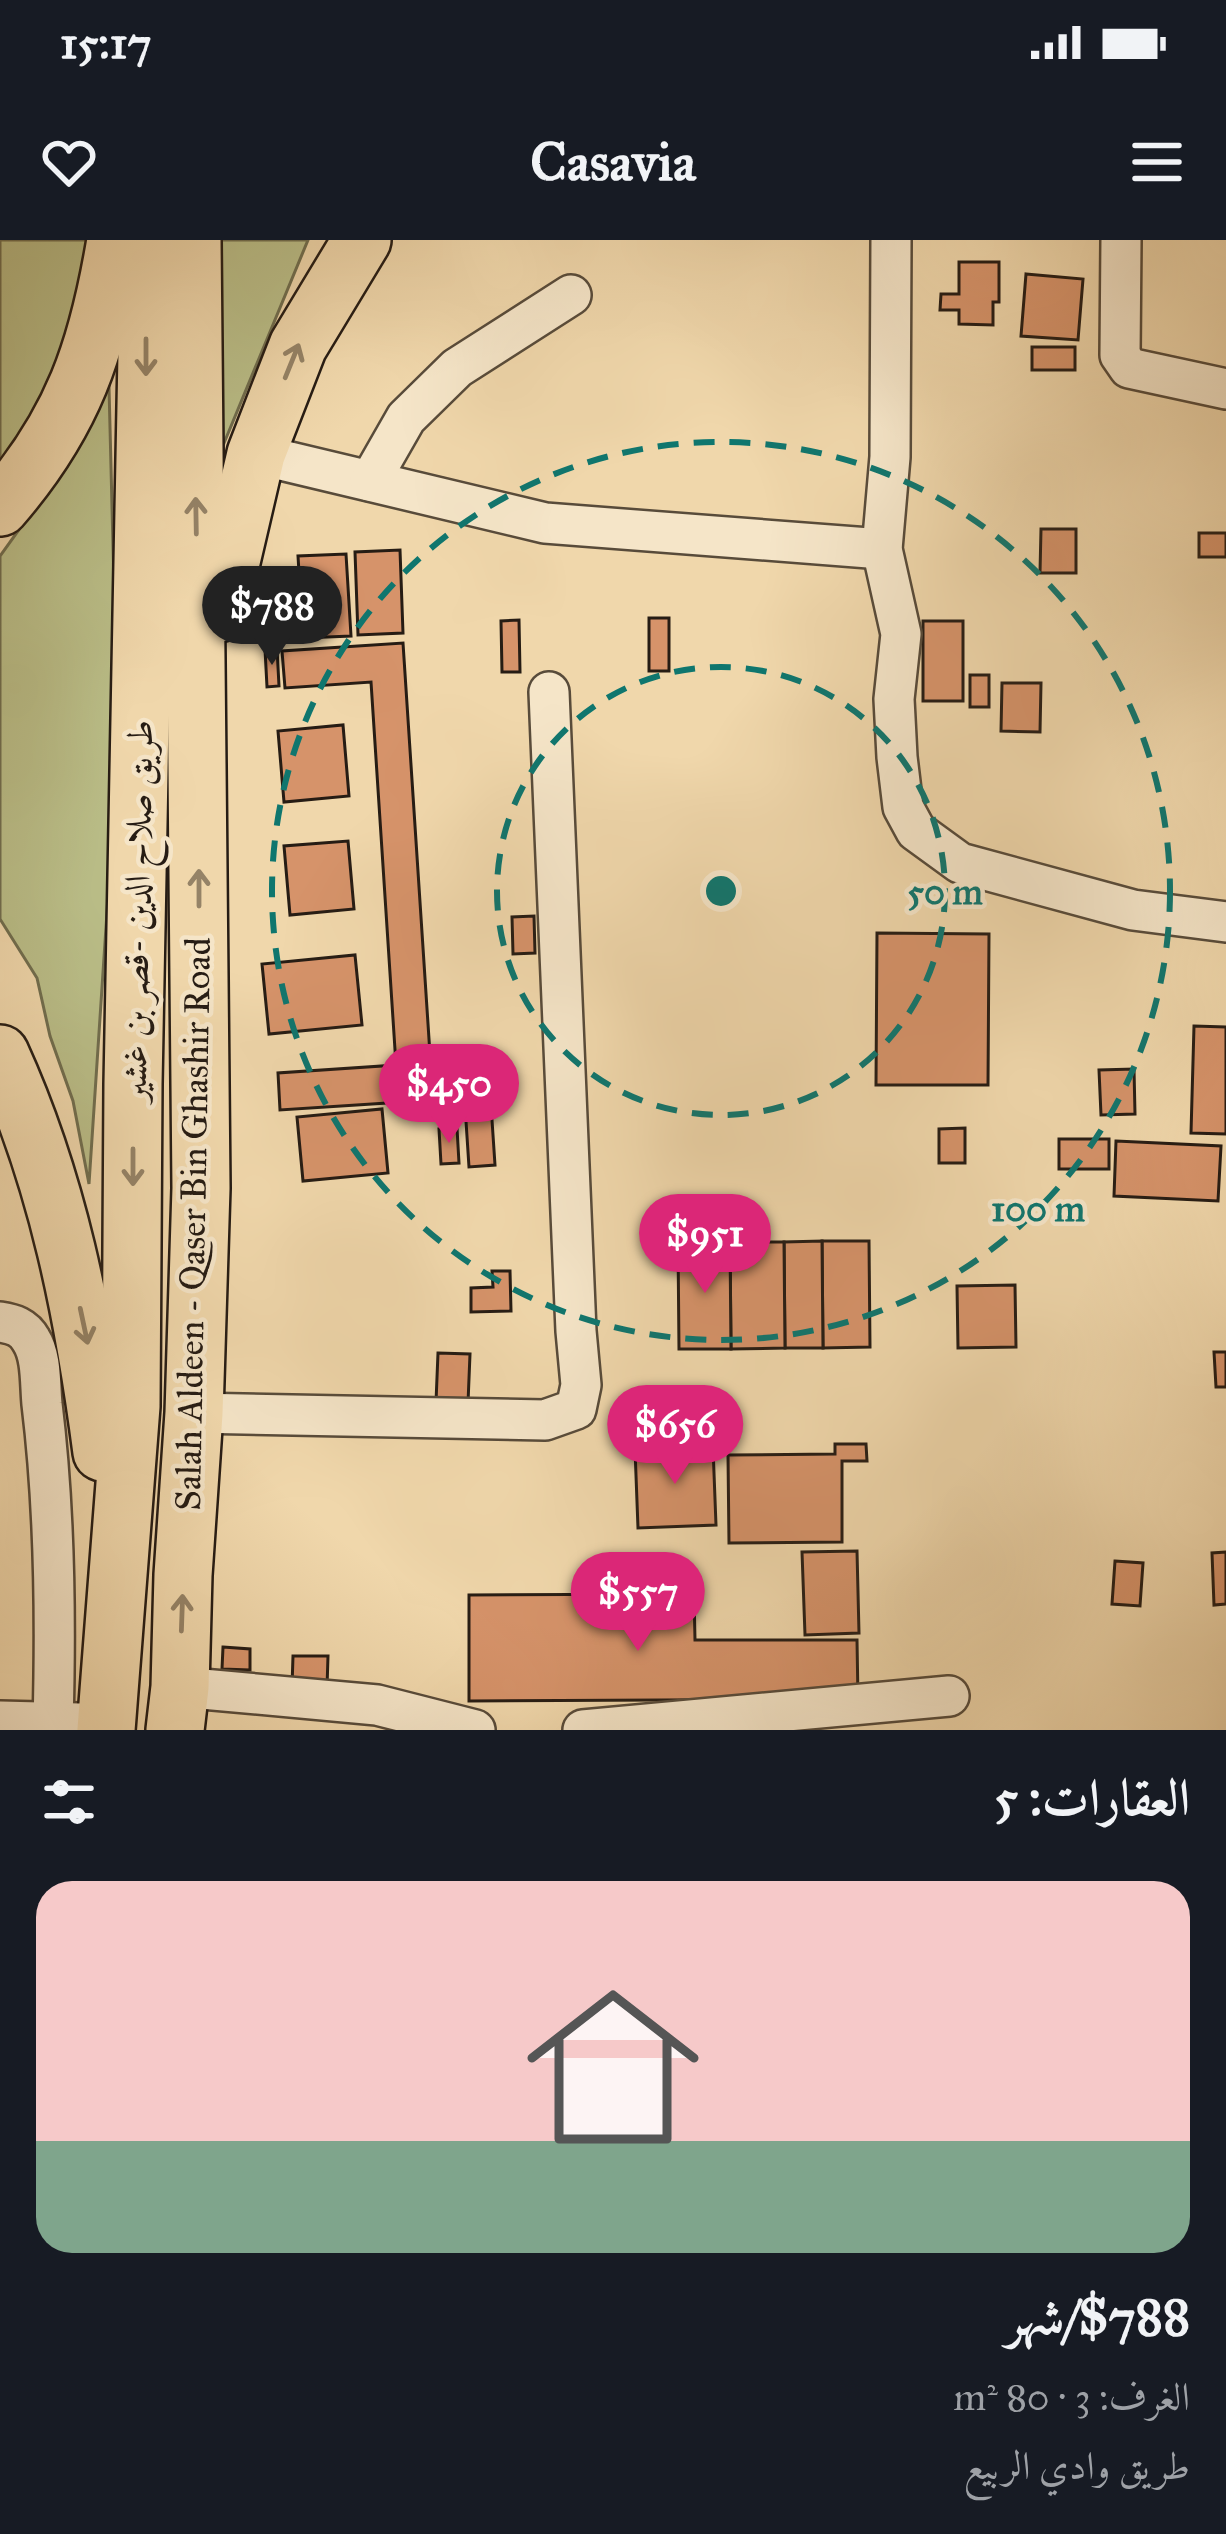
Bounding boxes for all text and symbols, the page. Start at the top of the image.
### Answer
text: 15:17 [60,15,152,70]
icon: heart [36,129,102,195]
text: Casavia [530,129,696,195]
icon: menu [1124,129,1190,195]
one-way arrow [135,337,157,376]
one-way arrow [283,344,305,381]
one-way arrow [184,497,207,536]
pin: $788 [201,566,343,668]
text: $788 [229,581,315,629]
street label: طريق صلاح الدين -قصر بن غشير [112,720,172,1107]
one-way arrow [187,869,210,908]
centre of rings [700,870,742,912]
text: 50 m [907,870,984,914]
street label: Salah Aldeen - Qaser Bin Ghashir Road [166,937,220,1511]
pin: $450 [378,1044,520,1146]
text: $450 [406,1059,492,1107]
one-way arrow [122,1147,144,1186]
text: 100 m [991,1187,1086,1231]
pin: $951 [634,1194,776,1296]
text: $951 [666,1209,744,1257]
one-way arrow [73,1306,96,1345]
pin: $656 [604,1385,746,1487]
text: $656 [634,1400,716,1448]
pin: $557 [567,1552,709,1654]
text: $557 [598,1567,678,1615]
one-way arrow [171,1594,194,1633]
text: العقارات: 5 [994,1767,1190,1829]
icon: filters [36,1769,102,1835]
icon: home [505,1959,721,2175]
text: $788/شهر [1006,2286,1190,2348]
text: الغرف: 3 · 80 m² [954,2373,1190,2421]
text: طريق وادي الربيع [964,2442,1190,2490]

